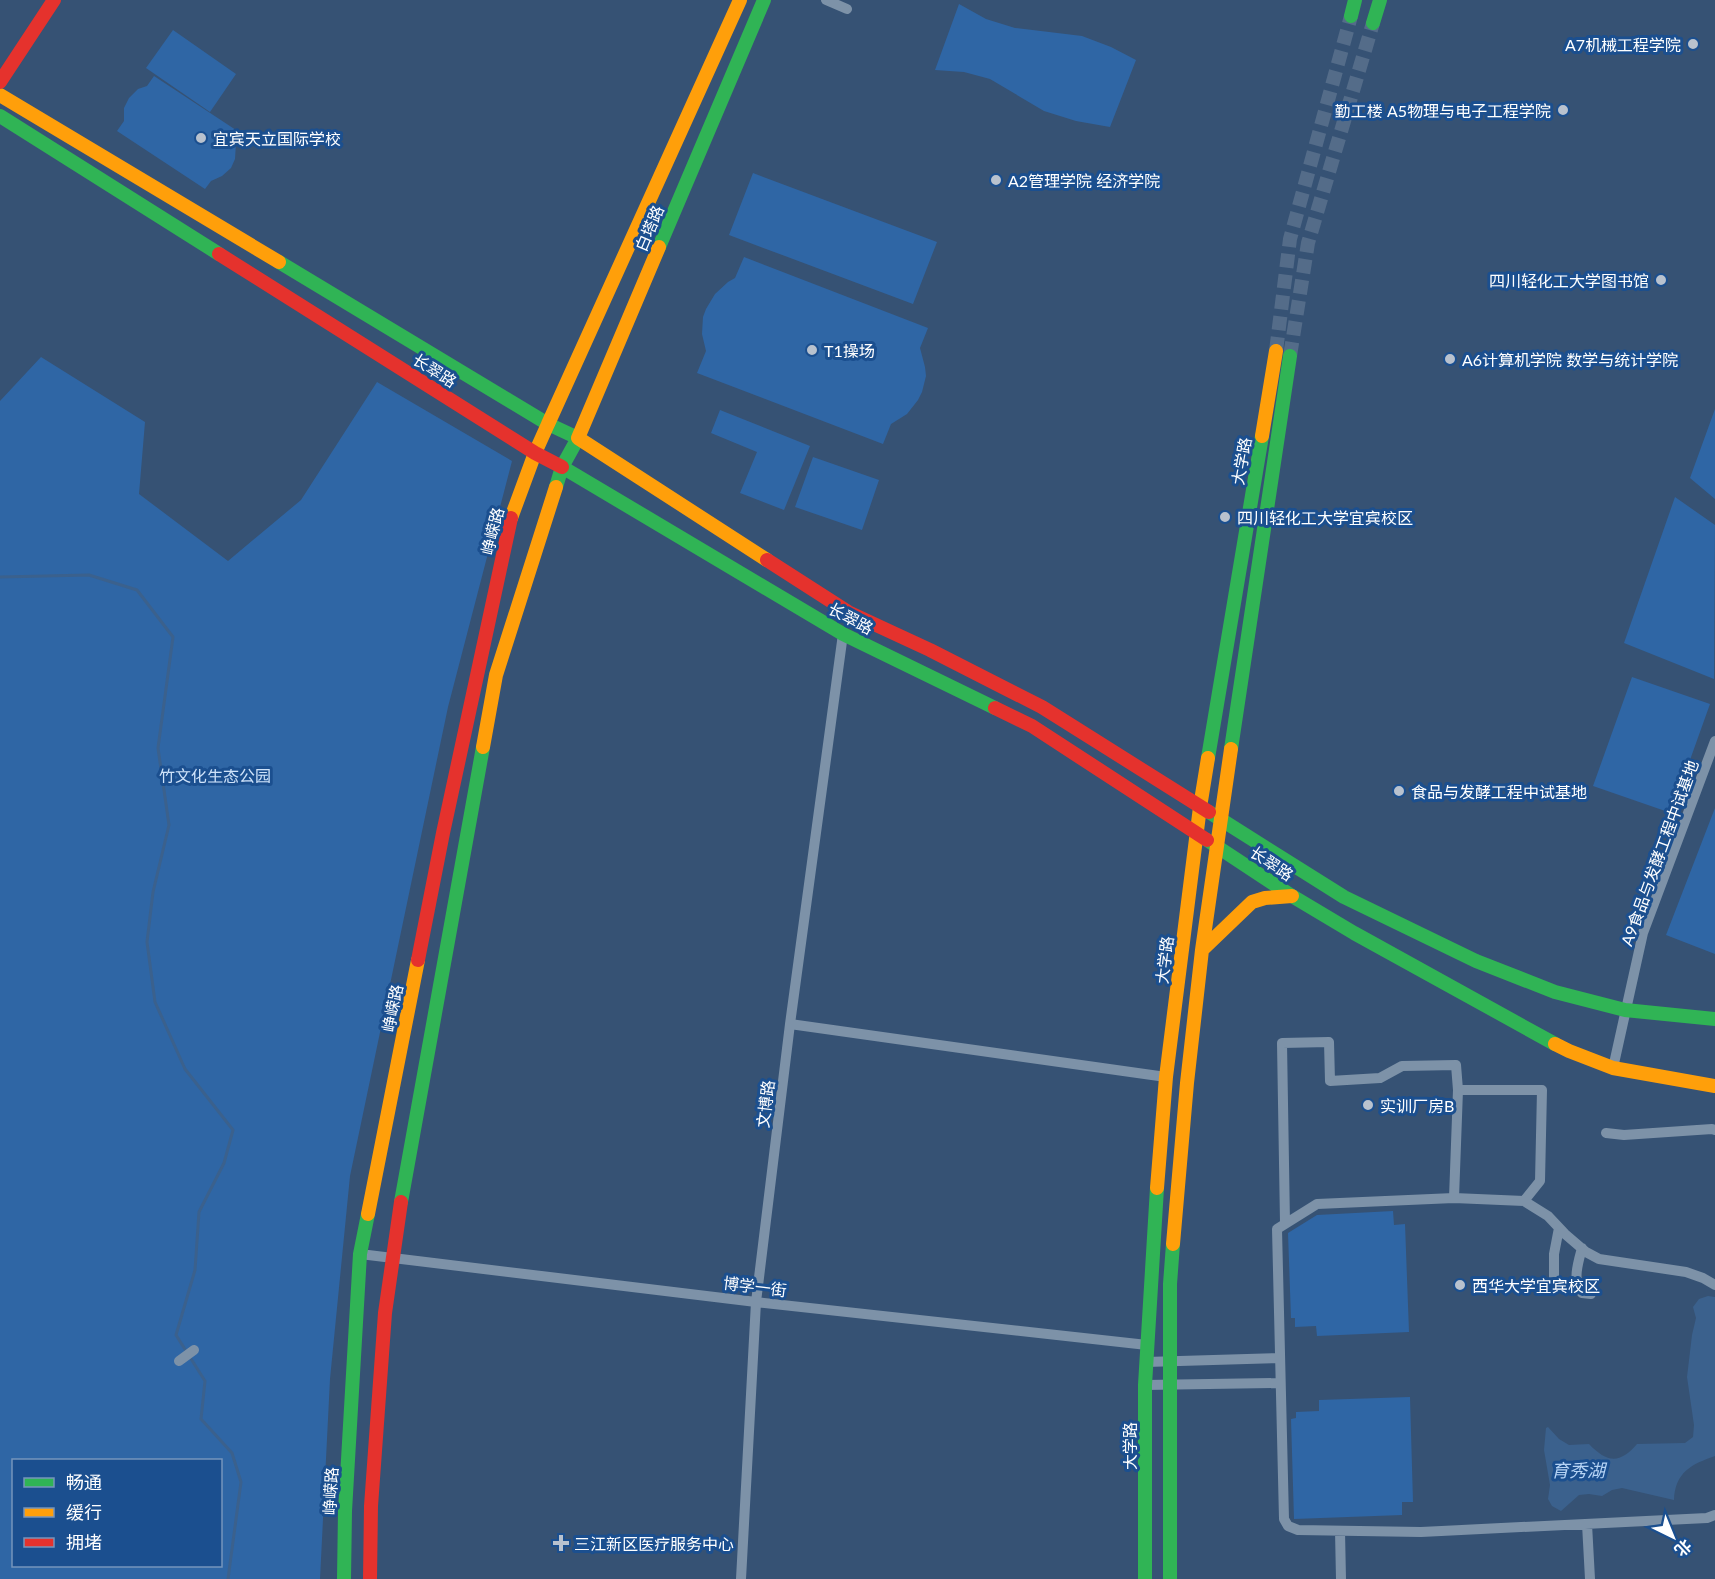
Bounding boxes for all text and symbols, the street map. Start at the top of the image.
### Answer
place label: A7机械工程学院 [1565,35,1681,54]
marker: A7机械工程学院 [1686,37,1700,51]
place label: 勤工楼 A5物理与电子工程学院 [1335,101,1551,120]
marker: 勤工楼 A5物理与电子工程学院 [1556,103,1570,117]
place label: 宜宾天立国际学校 [213,129,341,148]
marker: 宜宾天立国际学校 [194,131,208,145]
place label: A2管理学院 经济学院 [1008,171,1160,190]
marker: A2管理学院 经济学院 [989,173,1003,187]
street label: 白塔路 [631,202,667,254]
place label: 四川轻化工大学图书馆 [1489,271,1649,290]
marker: 四川轻化工大学图书馆 [1654,273,1668,287]
place label: T1操场 [824,341,875,360]
marker: T1操场 [805,343,819,357]
street label: 长翠路 [410,349,460,391]
place label: A6计算机学院 数学与统计学院 [1462,350,1678,369]
marker: A6计算机学院 数学与统计学院 [1443,352,1457,366]
street label: 大学路 [1227,436,1255,486]
street label: 峥嵘路 [477,505,507,557]
place label: 四川轻化工大学宜宾校区 [1237,508,1413,527]
marker: 四川轻化工大学宜宾校区 [1218,510,1232,524]
street label: 长翠路 [825,598,877,638]
street label: A9食品与发酵工程中试基地 [1617,758,1701,948]
park label: 竹文化生态公园 [159,766,271,785]
place label: 食品与发酵工程中试基地 [1411,782,1587,801]
marker: 食品与发酵工程中试基地 [1392,784,1406,798]
street label: 长翠路 [1247,842,1297,884]
street label: 大学路 [1152,935,1176,985]
street label: 峥嵘路 [378,983,406,1033]
street label: 文博路 [753,1079,777,1129]
place label: 实训厂房B [1380,1096,1454,1115]
marker: 实训厂房B [1361,1098,1375,1112]
street label: 博学一街 [722,1273,788,1299]
place label: 西华大学宜宾校区 [1472,1276,1600,1295]
marker: 西华大学宜宾校区 [1453,1278,1467,1292]
street label: 大学路 [1120,1422,1139,1470]
legend [12,1459,222,1567]
water label: 育秀湖 [1551,1459,1608,1481]
street label: 峥嵘路 [319,1467,341,1515]
text: 畅通 [66,1471,102,1493]
text: 缓行 [66,1501,102,1523]
north arrow [1643,1507,1703,1567]
text: 拥堵 [66,1531,102,1553]
marker: 三江新区医疗服务中心 [552,1534,570,1552]
place label: 三江新区医疗服务中心 [574,1534,734,1553]
text: 北 [1671,1536,1696,1561]

